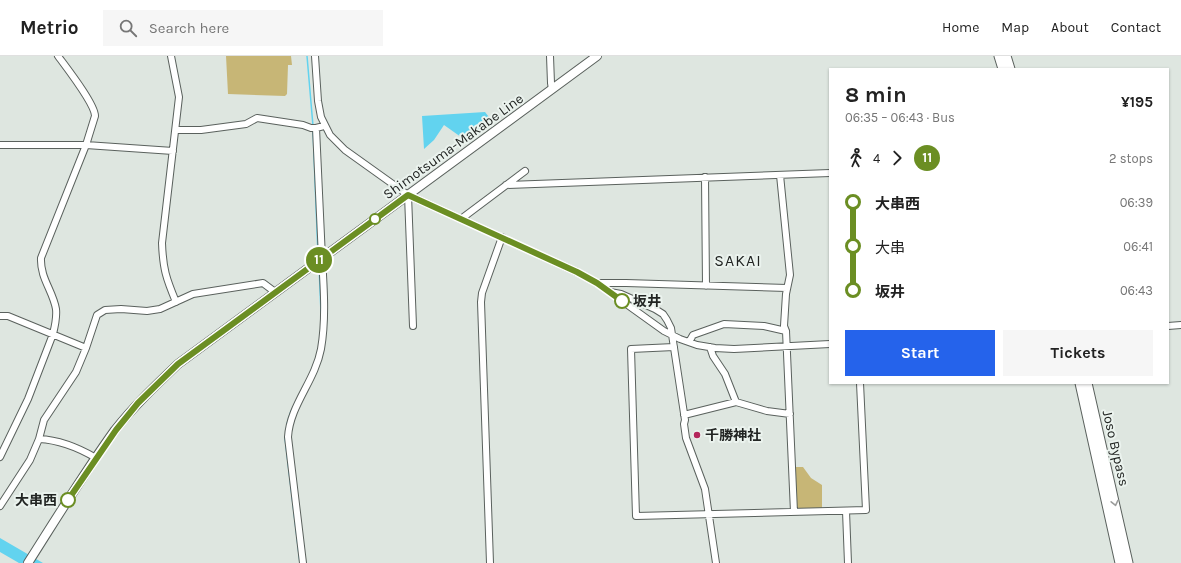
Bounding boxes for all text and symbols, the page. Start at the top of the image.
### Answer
search box [103,10,383,46]
text: Metrio [20,17,79,39]
icon: search [117,17,139,39]
text: Search here [149,19,229,37]
text: Home [942,19,979,36]
text: Map [1001,19,1029,36]
text: About [1051,19,1089,36]
text: Contact [1111,19,1161,36]
text: 8 min [845,82,907,108]
street label: Shimotsuma-Makabe Line [380,90,527,203]
text: ¥195 [1121,93,1153,111]
text: 06:35 – 06:43 · Bus [845,110,955,125]
icon: walk [845,147,867,169]
icon: forward [886,147,908,169]
text: 11 [922,149,932,166]
text: 4 [873,151,880,166]
text: 2 stops [1109,151,1153,166]
text: 大串西 [875,195,920,213]
text: 06:39 [1120,195,1153,210]
unlabelled marker [369,213,381,225]
text: 大串 [875,239,905,257]
text: 06:41 [1123,239,1153,254]
line badge: 11 [301,247,337,273]
text: 11 [314,251,324,268]
district label: SAKAI [714,251,762,270]
text: 坂井 [875,283,905,301]
text: 06:43 [1120,283,1153,298]
marker: 坂井 [614,293,630,309]
place label: 坂井 [633,293,661,310]
button: Start [845,330,995,376]
button: Tickets [1003,330,1153,376]
street label: Joso Bypass [1099,408,1133,488]
place label: 千勝神社 [705,427,761,444]
marker: 千勝神社 [692,430,702,440]
place label: 大串西 [15,492,57,509]
marker: 大串西 [60,492,76,508]
one-way arrow [1110,500,1118,506]

